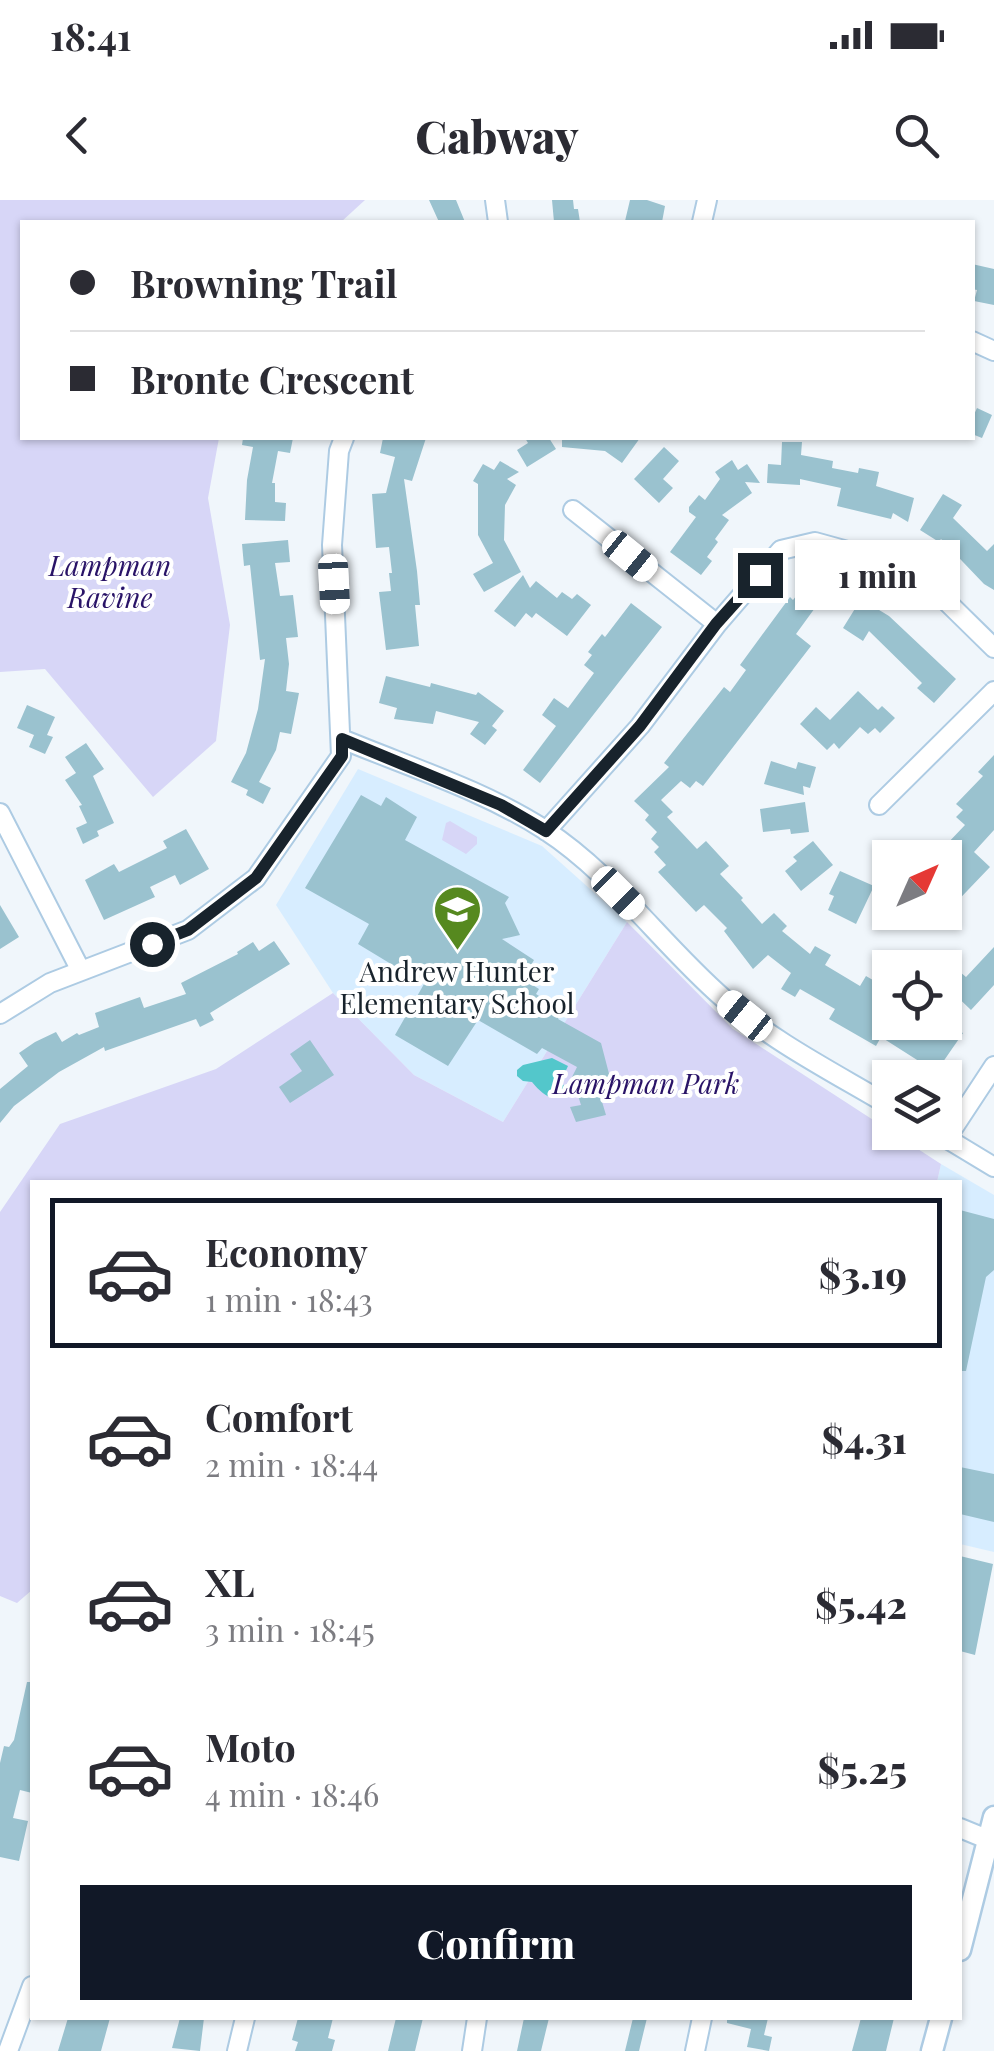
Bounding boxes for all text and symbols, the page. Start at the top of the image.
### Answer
text: 18:41 [50,10,132,61]
text: Cabway [415,105,579,165]
icon: back [50,108,105,163]
icon: search [889,108,944,163]
text: Browning Trail [130,257,398,308]
text: Bronte Crescent [130,353,414,404]
car [597,525,663,587]
callout: 1 min [795,540,960,610]
park label: Lampman Ravine [48,546,171,615]
car [317,553,351,615]
route end [738,553,783,598]
text: 1 min [838,553,917,596]
north arrow [872,840,962,930]
map controls [872,840,962,1150]
car [586,861,650,925]
school or university icon: Andrew Hunter Elementary School [431,884,483,952]
route start [130,922,175,967]
button: locate [872,950,962,1040]
place label: Andrew Hunter Elementary School [340,952,574,1021]
car [712,985,778,1047]
button: layers [872,1060,962,1150]
park label: Lampman Park [552,1064,739,1101]
text: Economy [205,1226,368,1277]
icon: car [85,1228,175,1318]
text: $3.19 [819,1248,907,1299]
text: 1 min · 18:43 [205,1277,373,1320]
text: Comfort [205,1391,353,1442]
icon: car [85,1393,175,1483]
text: $4.31 [821,1413,907,1464]
text: 2 min · 18:44 [205,1442,378,1485]
text: XL [205,1556,254,1607]
icon: car [85,1558,175,1648]
text: $5.42 [815,1578,907,1629]
text: 3 min · 18:45 [205,1607,375,1650]
text: Moto [205,1721,296,1772]
icon: car [85,1723,175,1813]
text: $5.25 [818,1743,907,1794]
text: 4 min · 18:46 [205,1772,379,1815]
button: Confirm [80,1885,912,2000]

